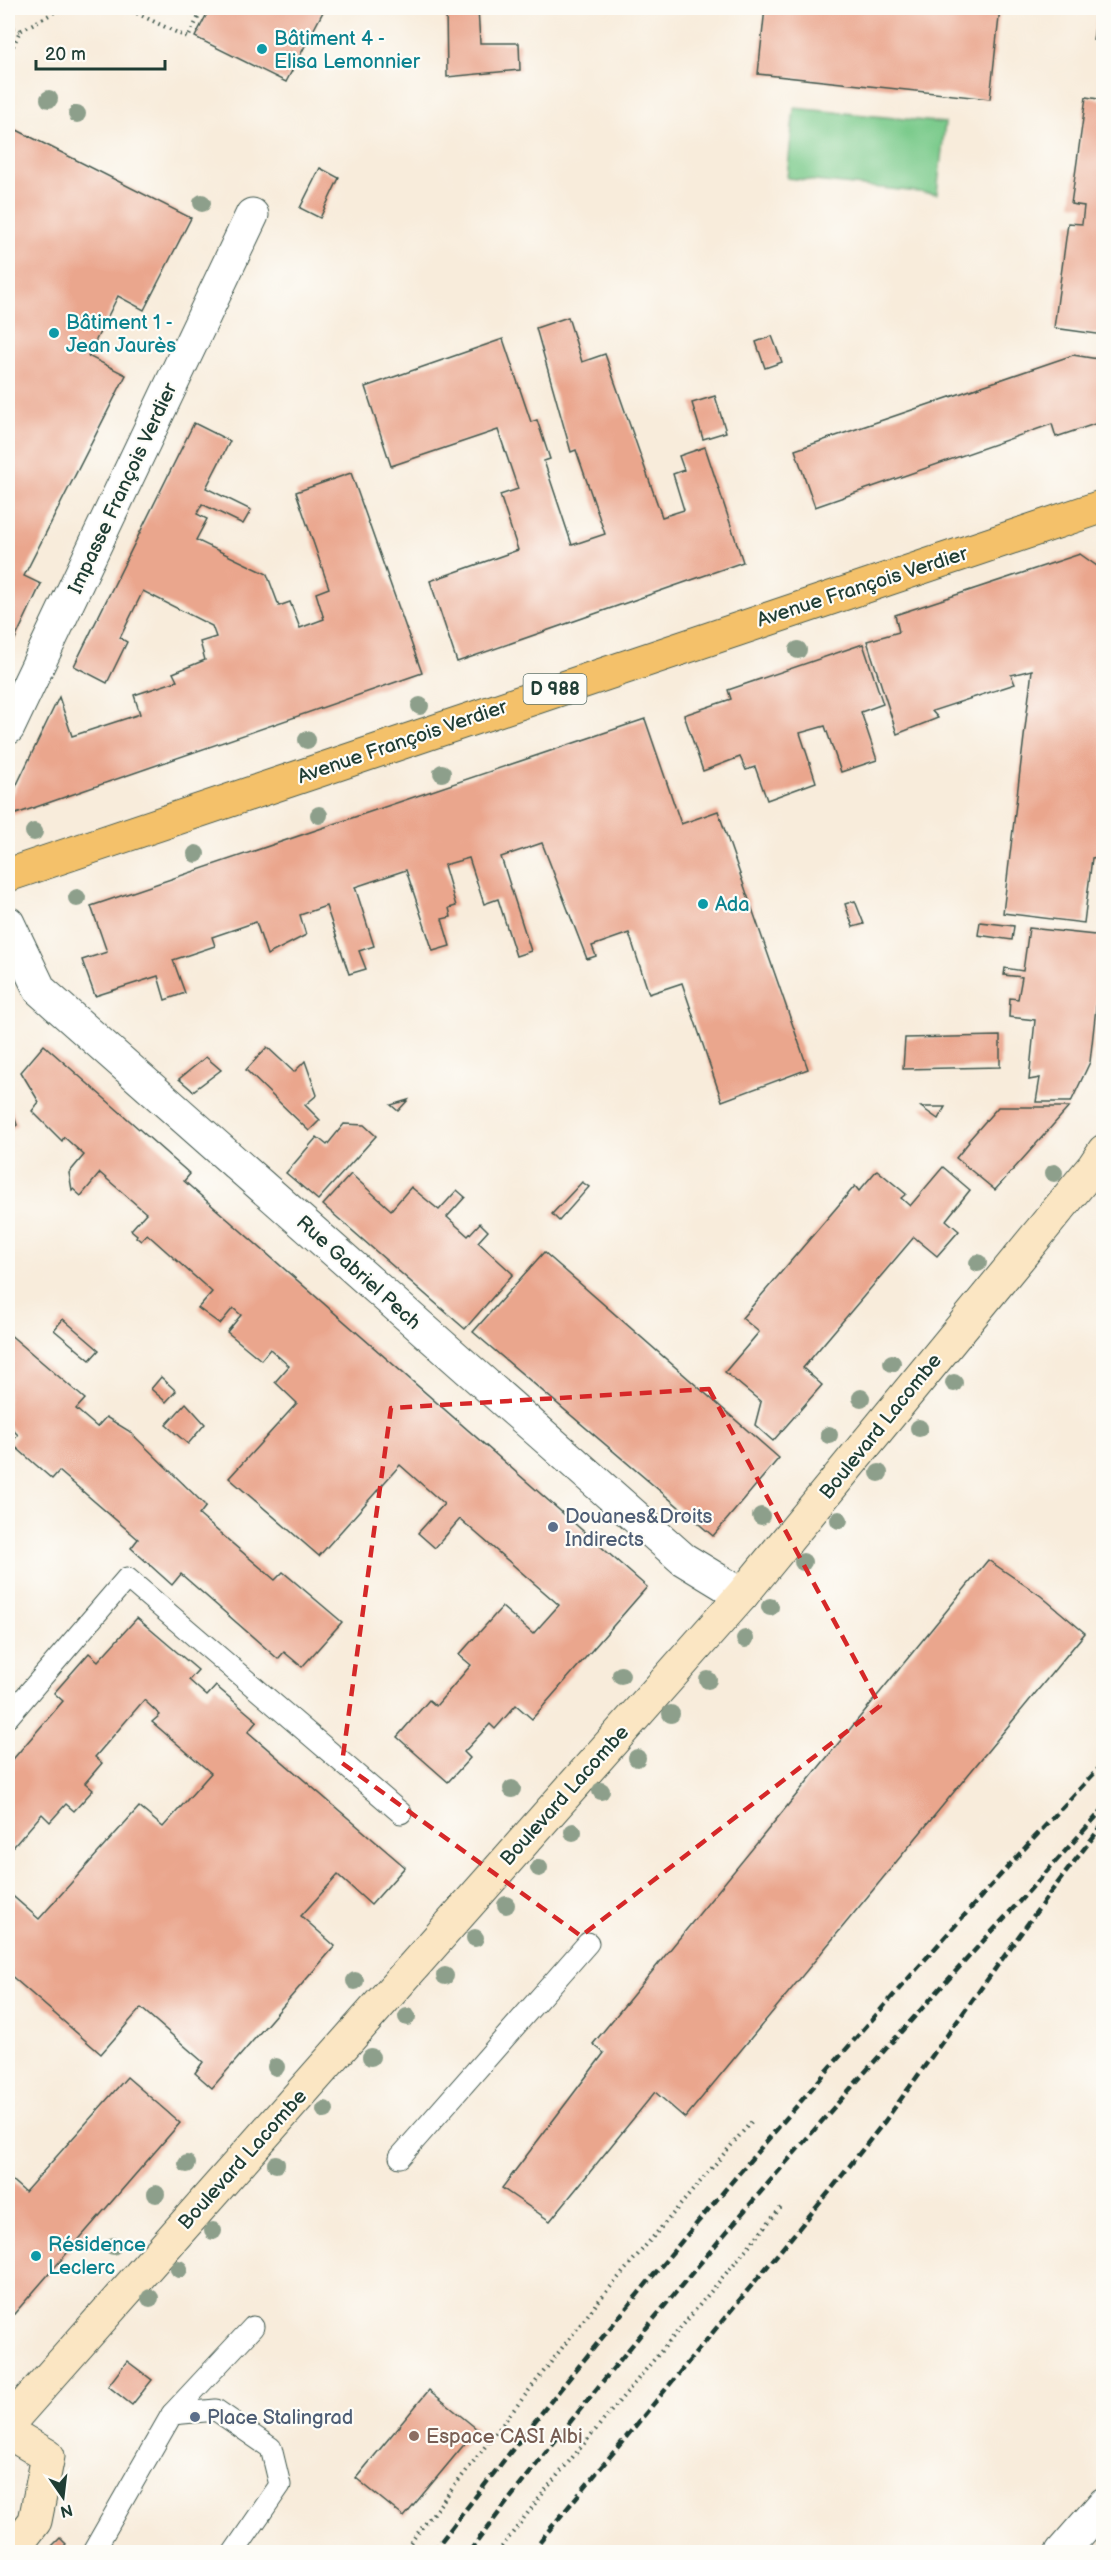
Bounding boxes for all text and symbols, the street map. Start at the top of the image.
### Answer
place label: Bâtiment 4 - Elisa Lemonnier [274,27,421,74]
scale bar [36,33,165,71]
marker: Bâtiment 4 - Elisa Lemonnier [255,42,269,56]
text: 20 m [45,44,86,65]
place label: Bâtiment 1 - Jean Jaurès [66,311,176,358]
marker: Bâtiment 1 - Jean Jaurès [47,326,61,340]
street label: Impasse François Verdier [63,378,183,598]
street label: Avenue François Verdier [754,541,971,632]
road number: D 988 [524,674,586,704]
street label: Avenue François Verdier [294,695,511,789]
place label: Ada [715,893,750,917]
marker: Ada [696,897,710,911]
street label: Rue Gabriel Pech [291,1211,426,1335]
street label: Boulevard Lacombe [815,1349,947,1504]
place label: Douanes&Droits Indirects [565,1505,713,1552]
marker: Douanes&Droits Indirects [546,1520,560,1534]
street label: Boulevard Lacombe [495,1720,634,1871]
street label: Boulevard Lacombe [173,2084,312,2235]
place label: Résidence Leclerc [48,2233,146,2280]
marker: Résidence Leclerc [29,2249,43,2263]
place label: Place Stalingrad [207,2406,353,2430]
marker: Place Stalingrad [188,2410,202,2424]
place label: Espace CASI Albi [426,2425,583,2449]
marker: Espace CASI Albi [407,2429,421,2443]
north arrow [33,2467,93,2527]
text: N [58,2499,74,2521]

